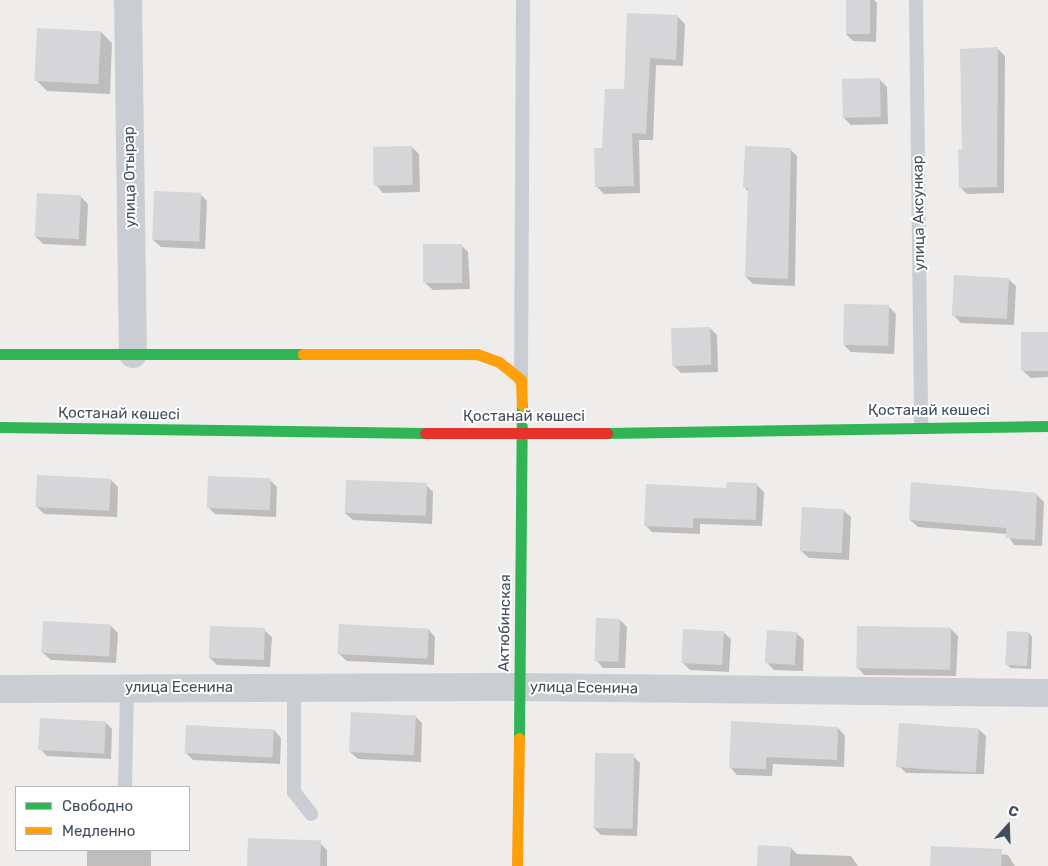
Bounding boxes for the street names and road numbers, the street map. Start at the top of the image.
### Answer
street label: улица Отырар [120,126,140,228]
street label: улица Аксункар [909,155,929,271]
street label: Қостанай көшесі [868,402,990,420]
street label: Қостанай көшесі [58,404,180,424]
street label: Қостанай көшесі [463,408,585,426]
street label: Актюбинская [495,574,515,672]
street label: улица Есенина [530,678,638,698]
street label: улица Есенина [125,679,233,697]

